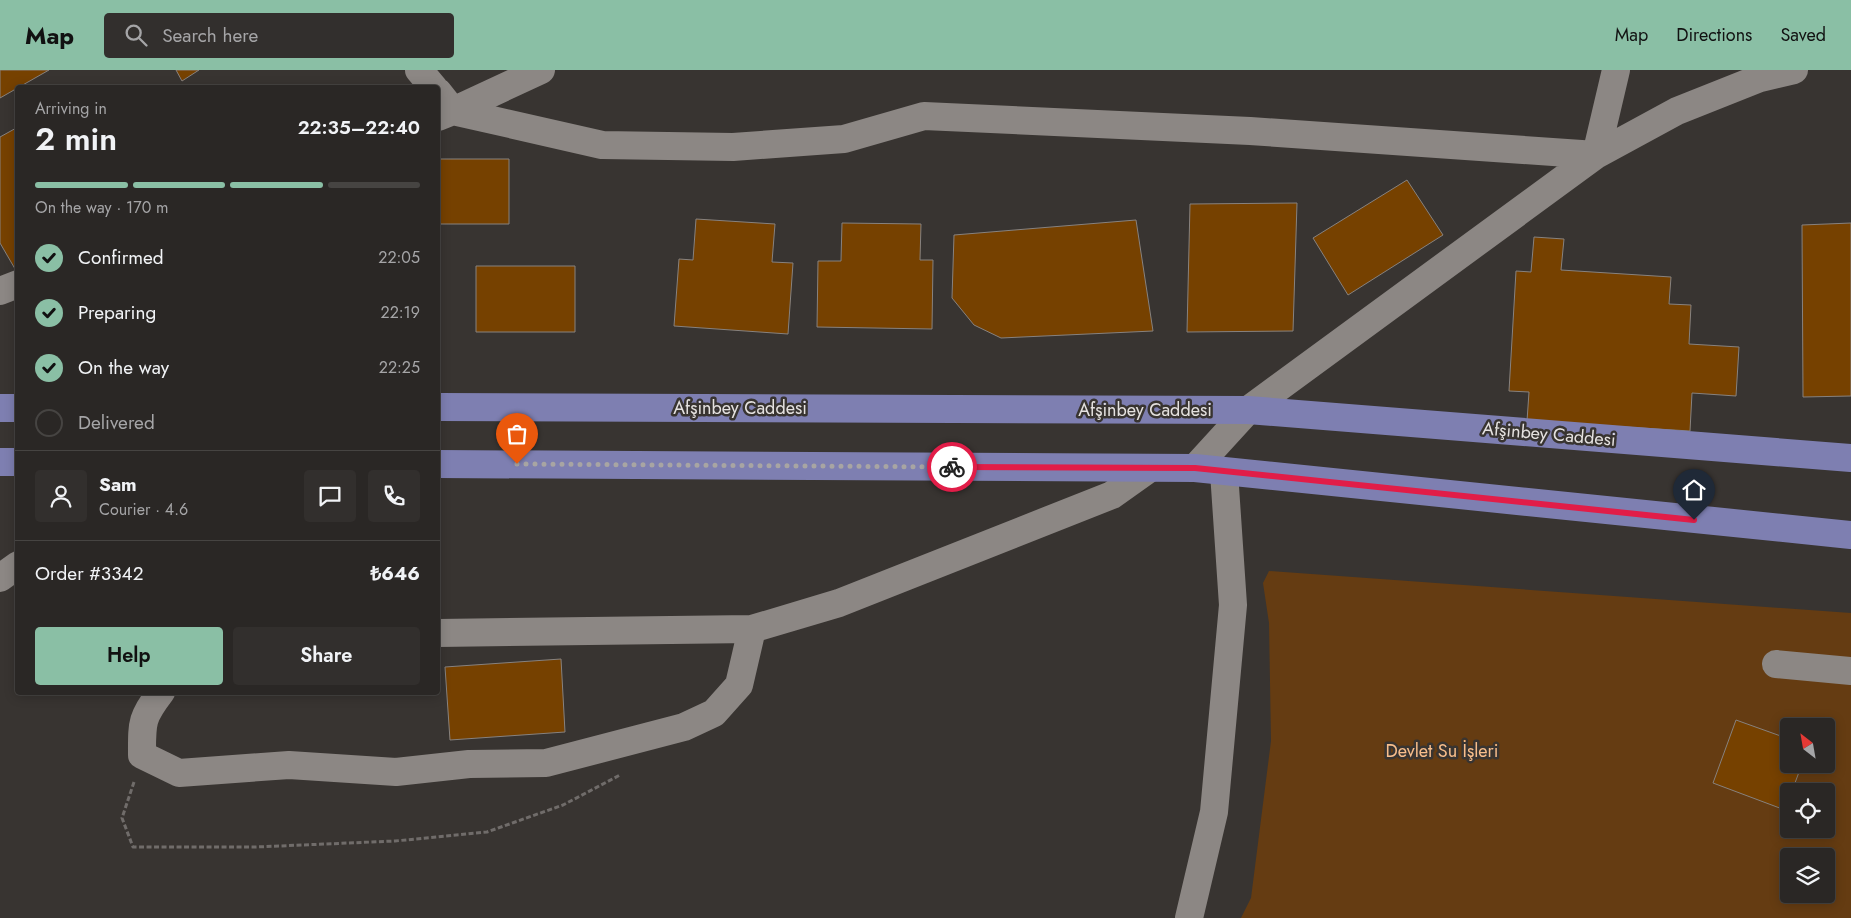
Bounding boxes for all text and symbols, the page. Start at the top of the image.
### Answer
search box [104,13,454,58]
text: Map [25,18,74,53]
icon: search [122,21,150,49]
text: Search here [162,22,258,49]
text: Map [1615,22,1648,48]
text: Directions [1676,22,1752,48]
text: Saved [1780,22,1826,48]
text: Arriving in [35,97,107,120]
text: 22:35–22:40 [298,114,420,141]
text: 2 min [35,116,117,162]
text: On the way · 170 m [35,196,169,219]
icon: check [35,244,63,272]
text: Confirmed [78,244,164,271]
text: 22:05 [378,246,420,269]
icon: check [35,299,63,327]
text: Preparing [78,299,156,326]
text: 22:19 [381,301,420,324]
icon: check [35,354,63,382]
text: On the way [78,354,169,381]
text: 22:25 [379,356,420,379]
street label: Afşinbey Caddesi [673,395,807,421]
street label: Afşinbey Caddesi [1078,397,1212,423]
text: Delivered [78,409,155,436]
pin [496,413,538,464]
street label: Afşinbey Caddesi [1481,415,1617,453]
icon: bag [503,420,531,448]
courier [927,442,977,492]
icon: bike [938,453,966,481]
pin [1673,469,1715,520]
button: person [35,470,87,522]
button: chat [304,470,356,522]
button: phone [368,470,420,522]
text: Sam [99,471,137,498]
icon: home [1680,476,1708,504]
text: Courier · 4.6 [99,498,188,521]
text: Order #3342 [35,560,144,587]
text: ₺646 [370,560,420,587]
button: Help [35,627,223,685]
button: Share [233,627,420,685]
north arrow [1780,718,1835,772]
map controls [1780,718,1835,903]
park label: Devlet Su İşleri [1386,738,1498,764]
button: locate [1780,783,1835,838]
button: layers [1780,848,1835,903]

